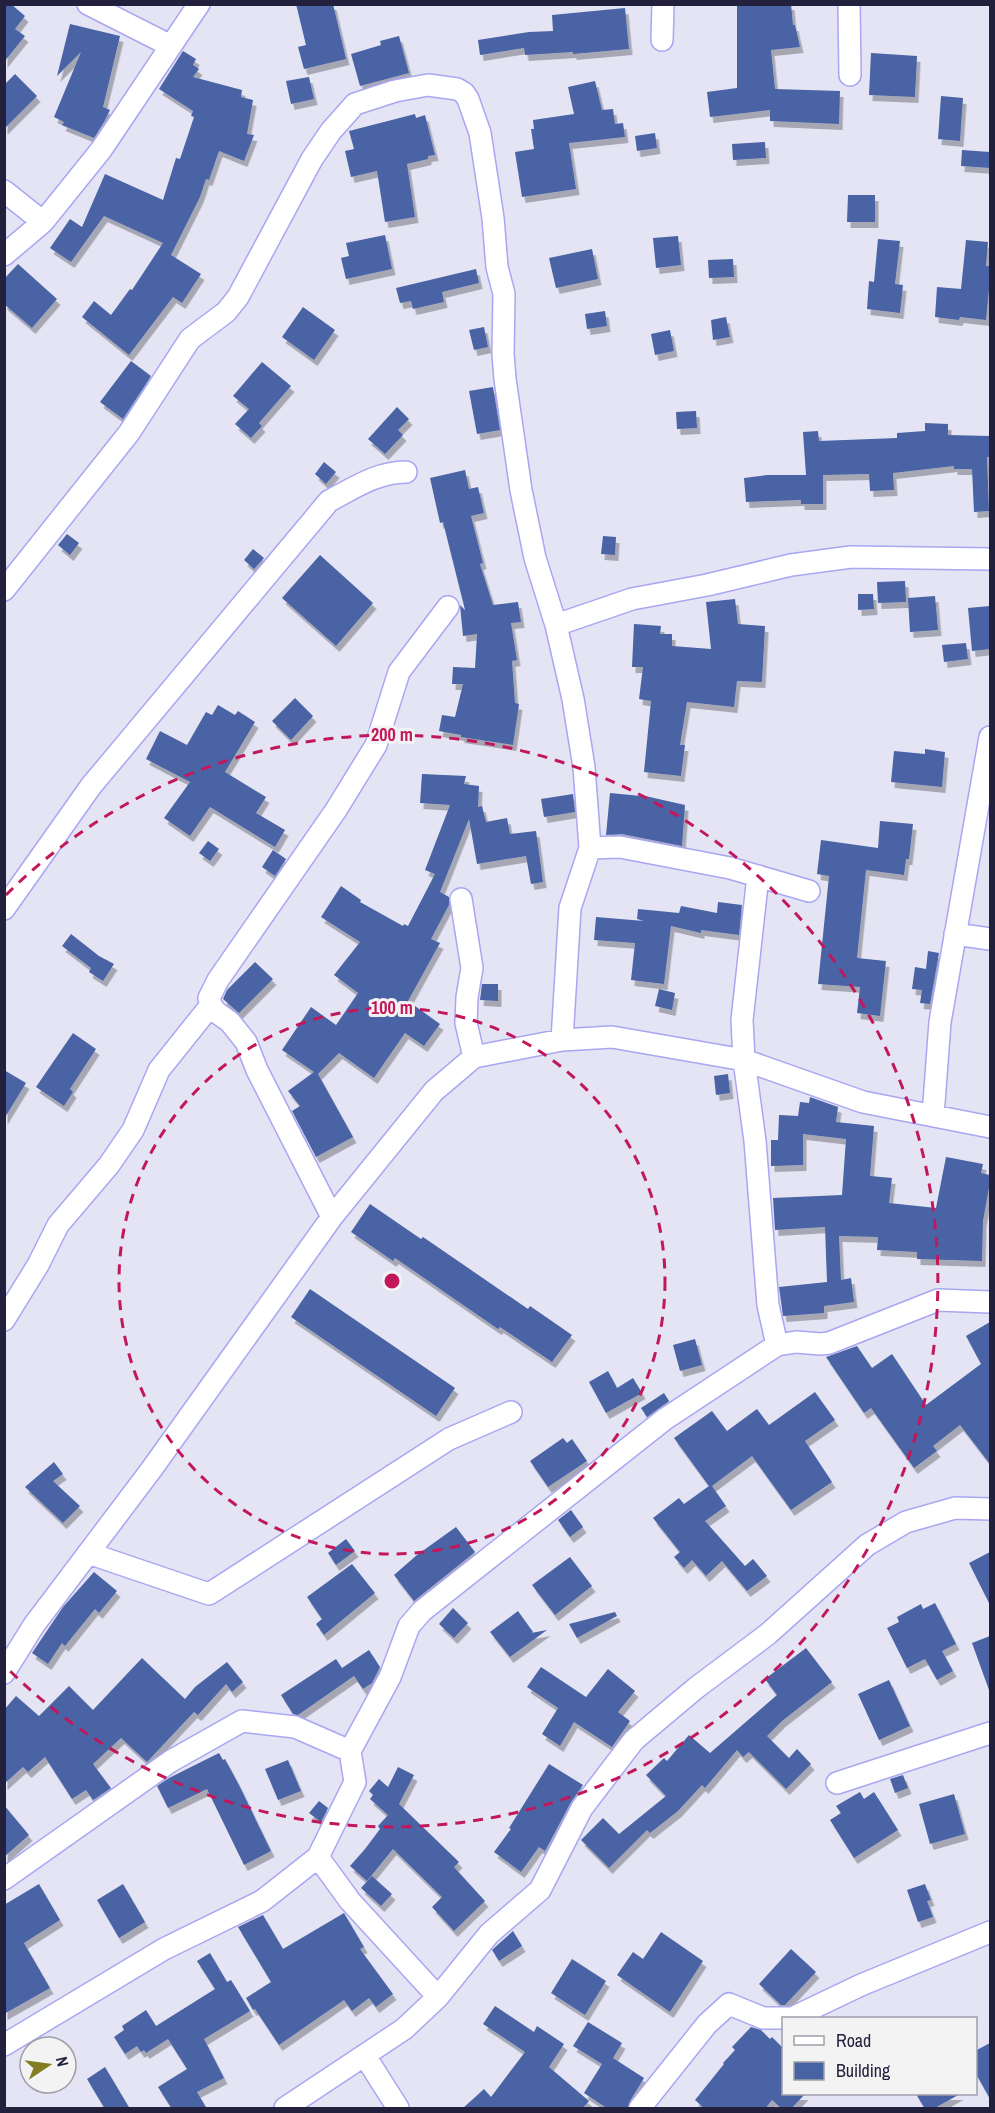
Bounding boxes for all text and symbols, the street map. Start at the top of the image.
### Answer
text: 200 m [371,722,413,747]
text: 100 m [371,995,413,1020]
centre of rings [382,1271,402,1291]
legend [782,2017,977,2095]
text: Road [836,2028,871,2053]
north arrow [18,2035,78,2095]
text: N [51,2055,74,2069]
text: Building [836,2058,891,2083]

